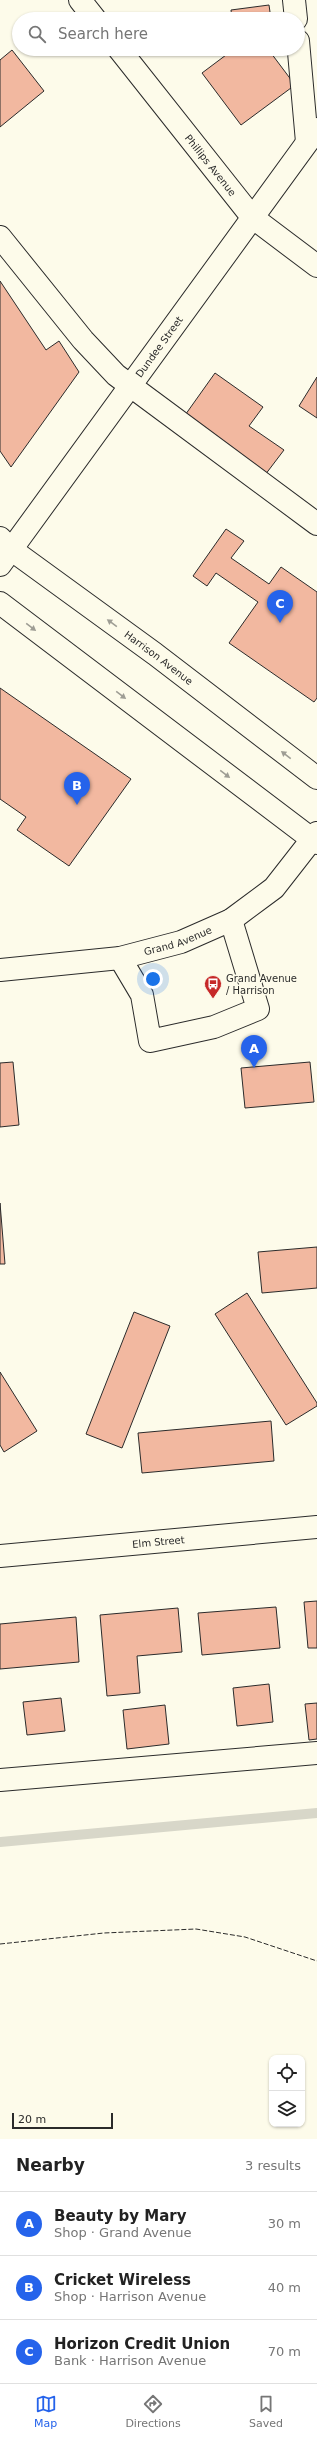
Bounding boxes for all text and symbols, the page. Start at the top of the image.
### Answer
search box [12,12,305,56]
icon: search [26,23,48,45]
text: Search here [58,25,148,43]
street label: Phillips Avenue [183,132,239,198]
street label: Dundee Street [133,314,185,379]
pin: C [267,590,293,623]
one-way arrow [107,618,118,627]
one-way arrow [26,622,36,630]
street label: Harrison Avenue [123,628,195,687]
one-way arrow [116,691,127,700]
one-way arrow [281,750,292,759]
one-way arrow [219,770,230,778]
pin: B [64,772,90,805]
street label: Grand Avenue [143,924,213,957]
your location [143,969,163,989]
place label: Grand Avenue / Harrison [226,973,297,996]
bus stop icon: Grand Avenue / Harrison [203,974,223,999]
pin: A [241,1035,267,1068]
street label: Elm Street [132,1534,185,1549]
map controls [269,2055,305,2127]
button: locate [269,2055,305,2091]
button: layers [269,2091,305,2127]
scale bar [12,2111,113,2130]
text: 20 m [18,2113,46,2126]
text: Nearby [16,2155,85,2175]
text: 3 results [245,2158,301,2173]
text: Beauty by Mary [54,2207,187,2225]
text: A [24,2216,34,2231]
text: 30 m [268,2216,301,2231]
text: Shop · Grand Avenue [54,2225,191,2240]
text: Cricket Wireless [54,2271,191,2289]
text: B [24,2280,34,2295]
text: 40 m [268,2280,301,2295]
text: Shop · Harrison Avenue [54,2289,206,2304]
text: Horizon Credit Union [54,2335,230,2353]
text: C [24,2344,34,2359]
text: 70 m [268,2344,301,2359]
text: Bank · Harrison Avenue [54,2353,206,2368]
tab: Map [34,2393,57,2430]
tab: Directions [125,2393,181,2430]
tab: Saved [249,2393,283,2430]

